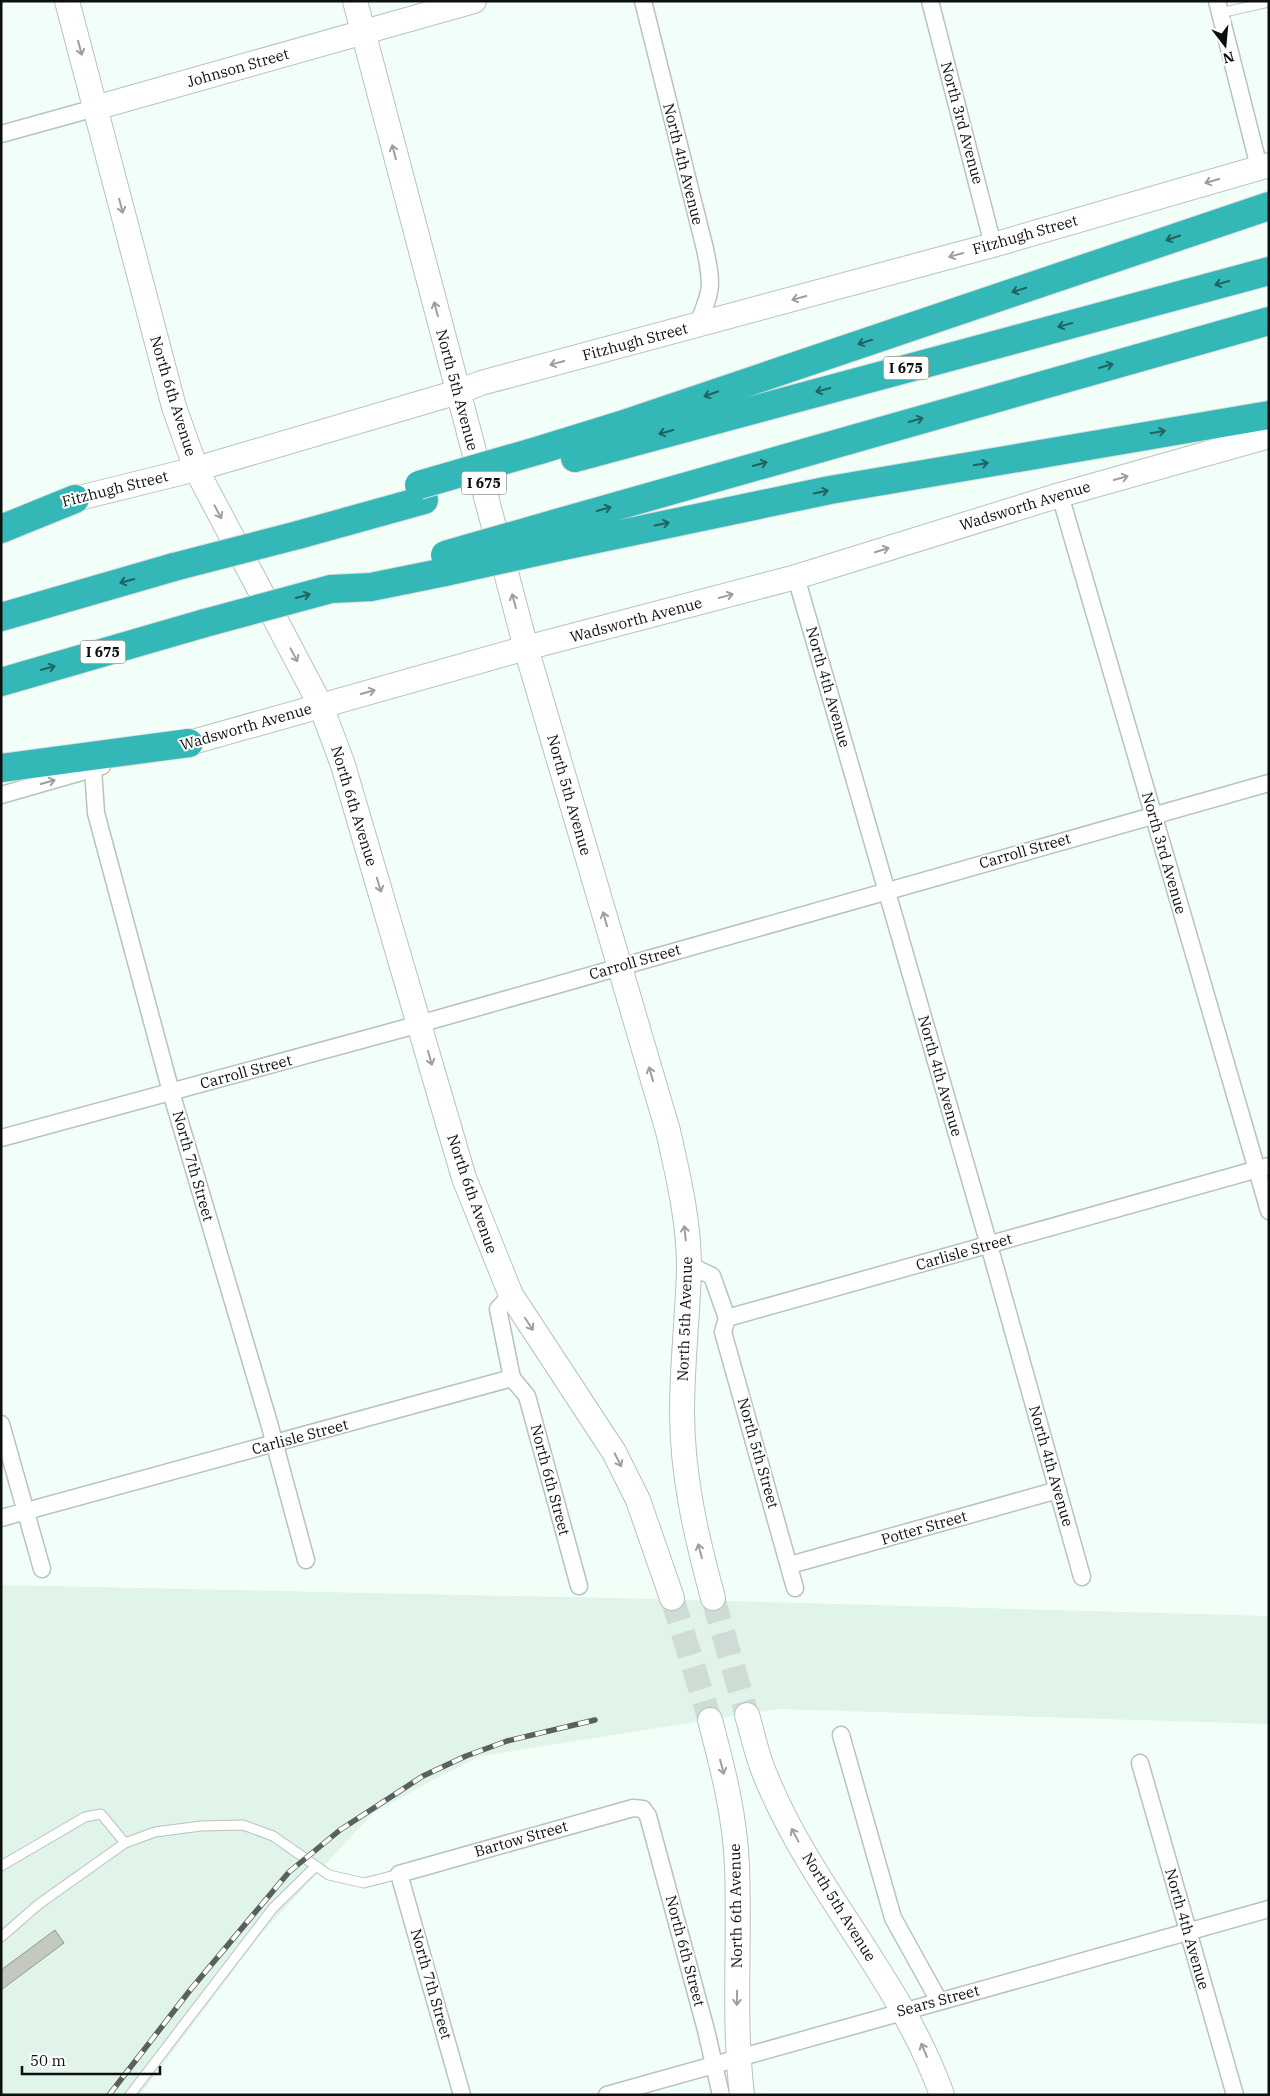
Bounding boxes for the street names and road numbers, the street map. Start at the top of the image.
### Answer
street label: Johnson Street [185,44,291,91]
street label: North 3rd Avenue [937,60,988,186]
street label: North 4th Avenue [659,101,708,227]
street label: Fitzhugh Street [970,210,1080,259]
street label: Fitzhugh Street [580,318,690,365]
street label: North 5th Avenue [432,327,483,453]
street label: North 6th Avenue [146,333,201,458]
road number: I 675 [884,356,928,379]
street label: Fitzhugh Street [60,466,170,511]
road number: I 675 [462,472,506,494]
street label: Wadsworth Avenue [957,477,1093,534]
street label: Wadsworth Avenue [568,593,704,646]
street label: North 4th Avenue [802,624,855,749]
road number: I 675 [80,640,126,664]
street label: Wadsworth Avenue [178,699,314,754]
street label: North 5th Avenue [543,732,596,857]
street label: North 6th Avenue [327,743,382,868]
street label: North 3rd Avenue [1138,790,1191,916]
street label: Carroll Street [977,828,1073,873]
street label: Carroll Street [587,939,683,984]
street label: North 4th Avenue [914,1013,967,1138]
street label: Carroll Street [198,1050,294,1093]
street label: North 7th Street [169,1108,218,1223]
street label: North 6th Avenue [443,1132,502,1256]
street label: Carlisle Street [914,1229,1014,1274]
street label: North 5th Avenue [673,1256,696,1382]
street label: North 5th Street [734,1395,783,1510]
street label: North 4th Avenue [1025,1403,1078,1528]
street label: Carlisle Street [250,1415,350,1459]
street label: North 6th Street [527,1422,574,1538]
street label: Potter Street [879,1506,969,1549]
street label: Bartow Street [472,1816,570,1861]
street label: North 6th Avenue [725,1843,746,1969]
street label: North 5th Avenue [798,1849,881,1965]
street label: North 4th Avenue [1161,1866,1214,1991]
street label: North 6th Street [662,1893,709,2009]
street label: North 7th Street [407,1926,456,2041]
street label: Sears Street [894,1980,981,2021]

